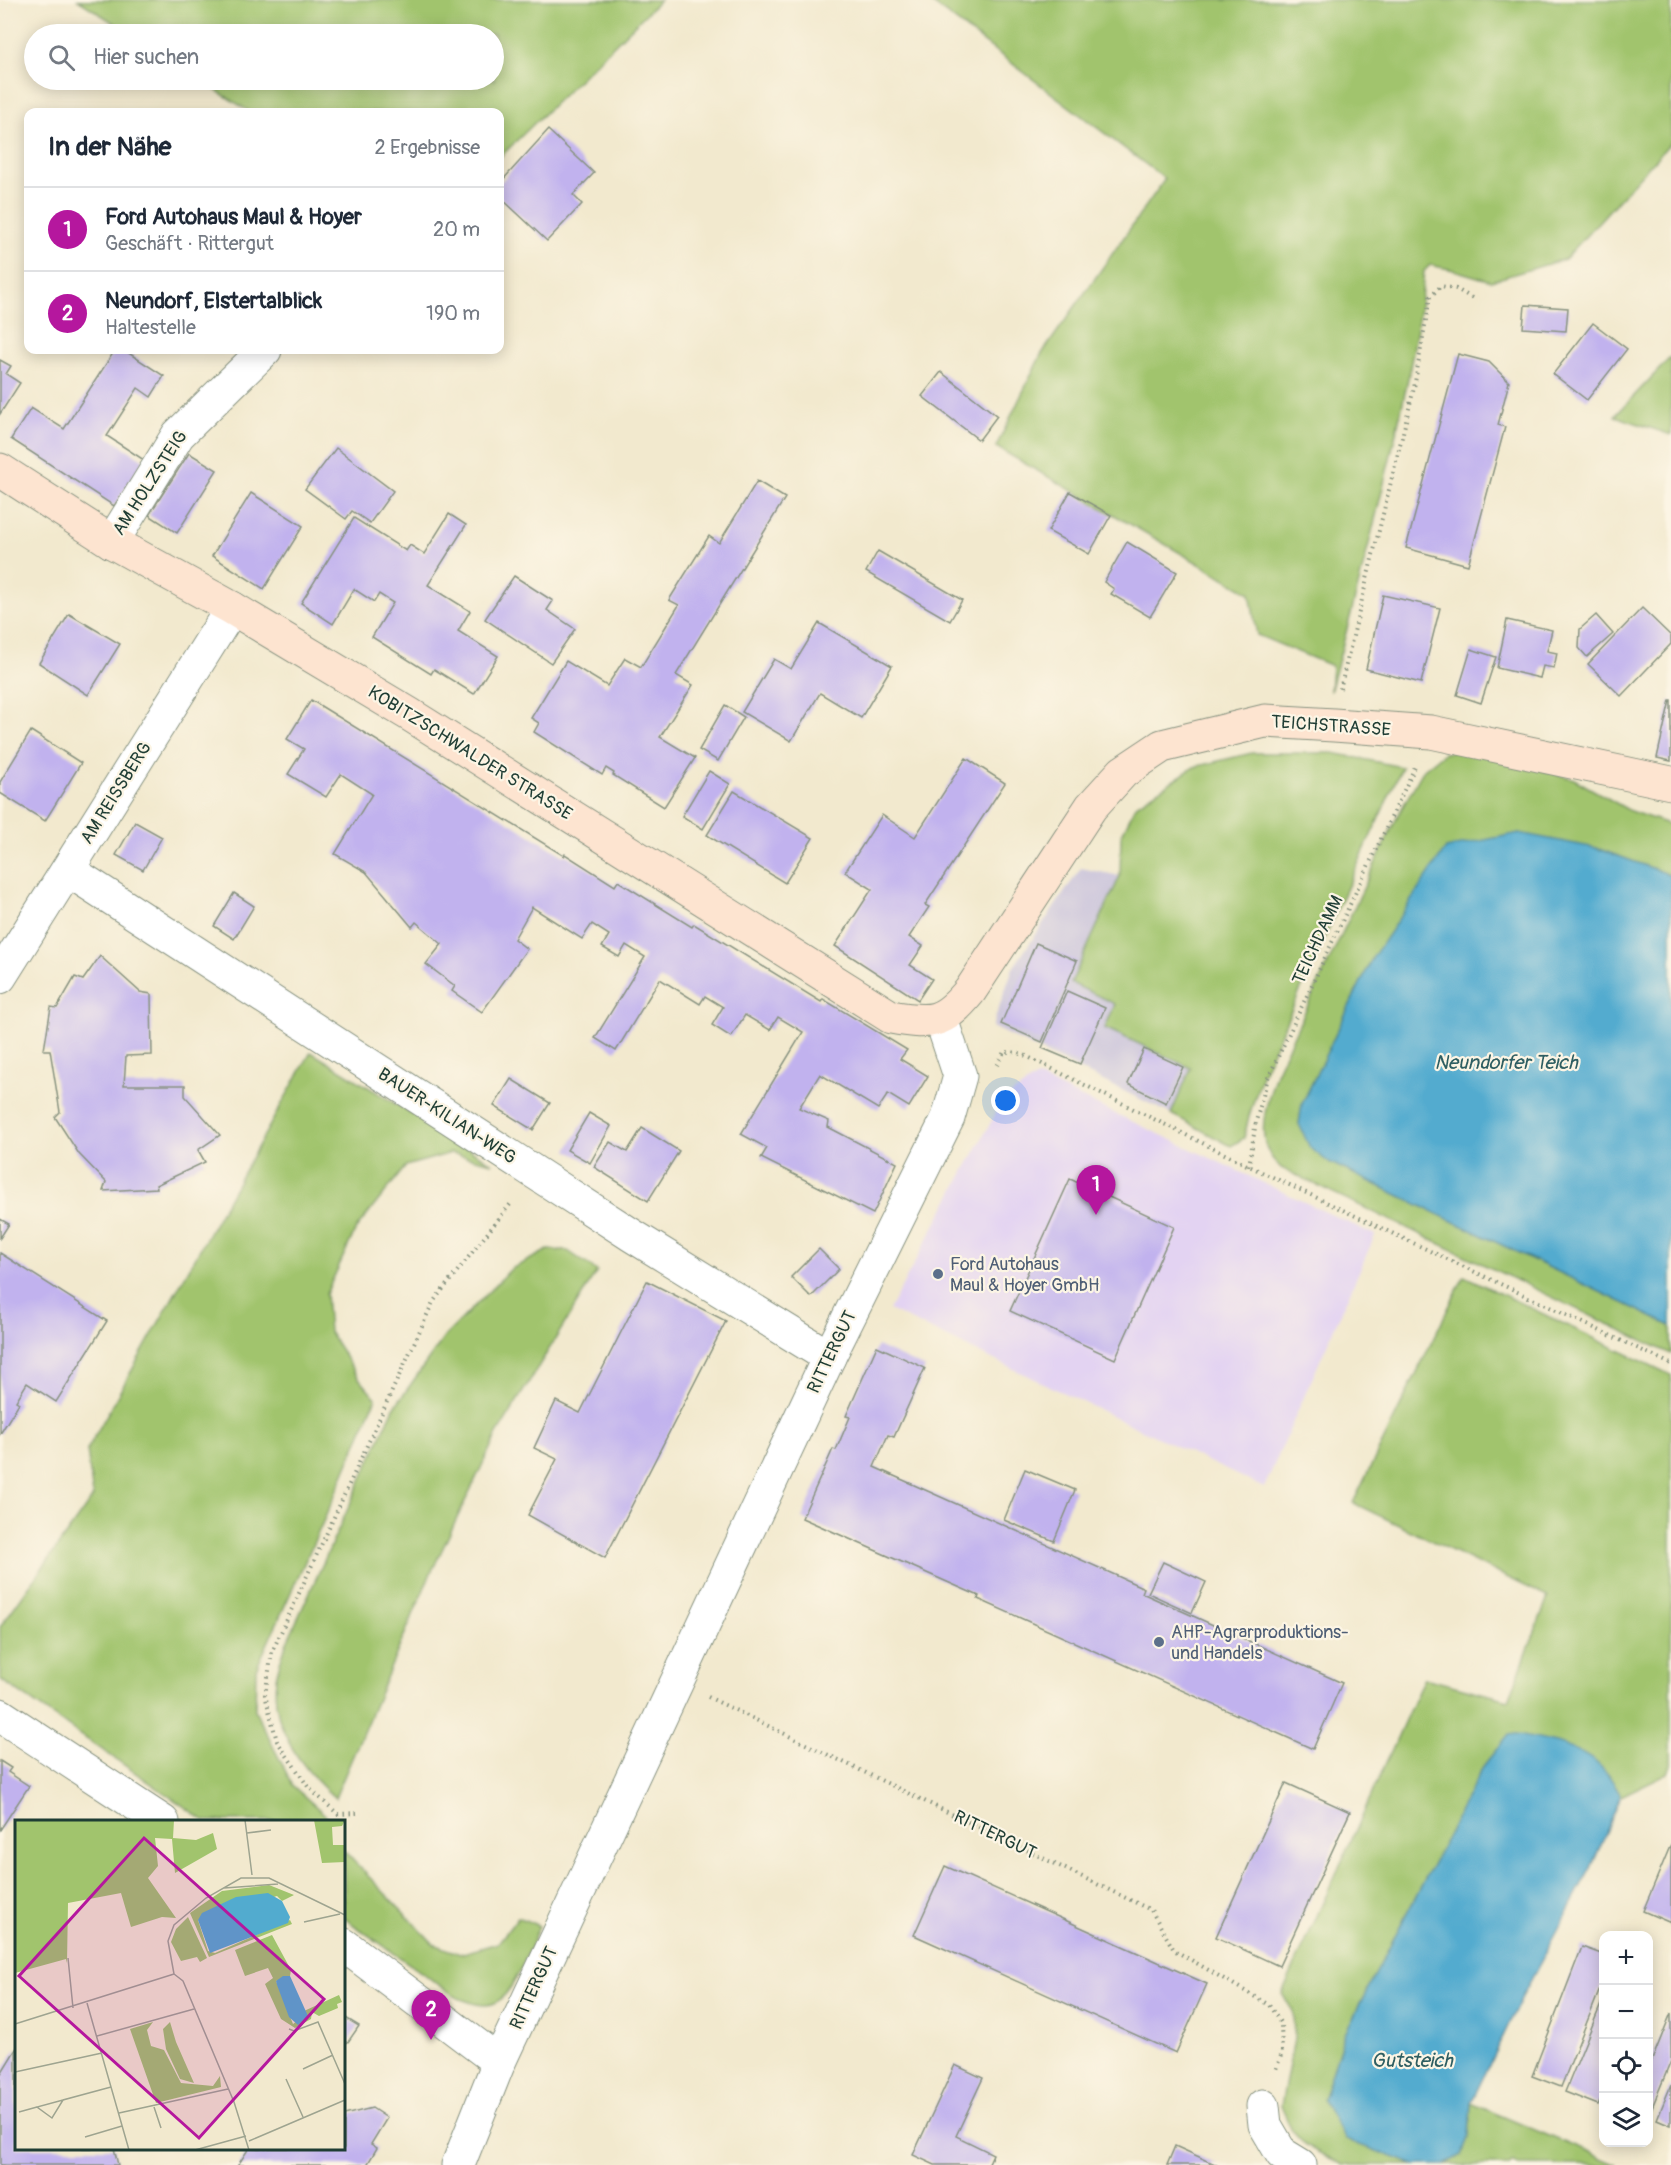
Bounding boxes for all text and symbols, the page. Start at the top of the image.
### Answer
search box [24,24,504,90]
icon: search [45,41,78,74]
text: Hier suchen [93,43,199,71]
text: In der Nähe [48,131,171,163]
text: 2 Ergebnisse [375,135,480,160]
text: Ford Autohaus Maul & Hoyer [105,203,362,231]
text: 1 [64,217,71,242]
text: 20 m [433,217,480,242]
text: Geschäft · Rittergut [105,231,274,256]
text: Neundorf, Elstertalblick [105,287,322,315]
text: 2 [62,301,73,326]
text: 190 m [426,301,480,326]
text: Haltestelle [105,315,196,340]
street label: AM HOLZSTEIG [107,426,193,540]
street label: KOBITZSCHWALDER STRASSE [363,680,577,826]
street label: TEICHSTRASSE [1270,710,1392,742]
street label: AM REISSBERG [75,738,157,848]
street label: TEICHDAMM [1287,892,1349,988]
water label: Neundorfer Teich [1434,1050,1579,1075]
street label: BAUER-KILIAN-WEG [373,1063,521,1169]
your location [991,1086,1020,1115]
pin: 1 [1076,1166,1116,1215]
place label: Ford Autohaus Maul & Hoyer GmbH [950,1253,1099,1297]
marker: Ford Autohaus Maul & Hoyer GmbH [931,1267,945,1281]
street label: RITTERGUT [802,1307,862,1397]
place label: AHP-Agrarproduktions- und Handels [1171,1621,1349,1665]
marker: AHP-Agrarproduktions- und Handels [1152,1635,1166,1649]
street label: RITTERGUT [950,1805,1040,1865]
inset map [15,1820,345,2150]
map controls [1599,1931,1653,2147]
button: + [1599,1931,1653,1985]
street label: RITTERGUT [505,1943,563,2033]
button: − [1599,1985,1653,2039]
pin: 2 [412,1990,450,2040]
button: locate [1599,2039,1653,2093]
water label: Gutsteich [1371,2048,1454,2073]
button: layers [1599,2093,1653,2147]

